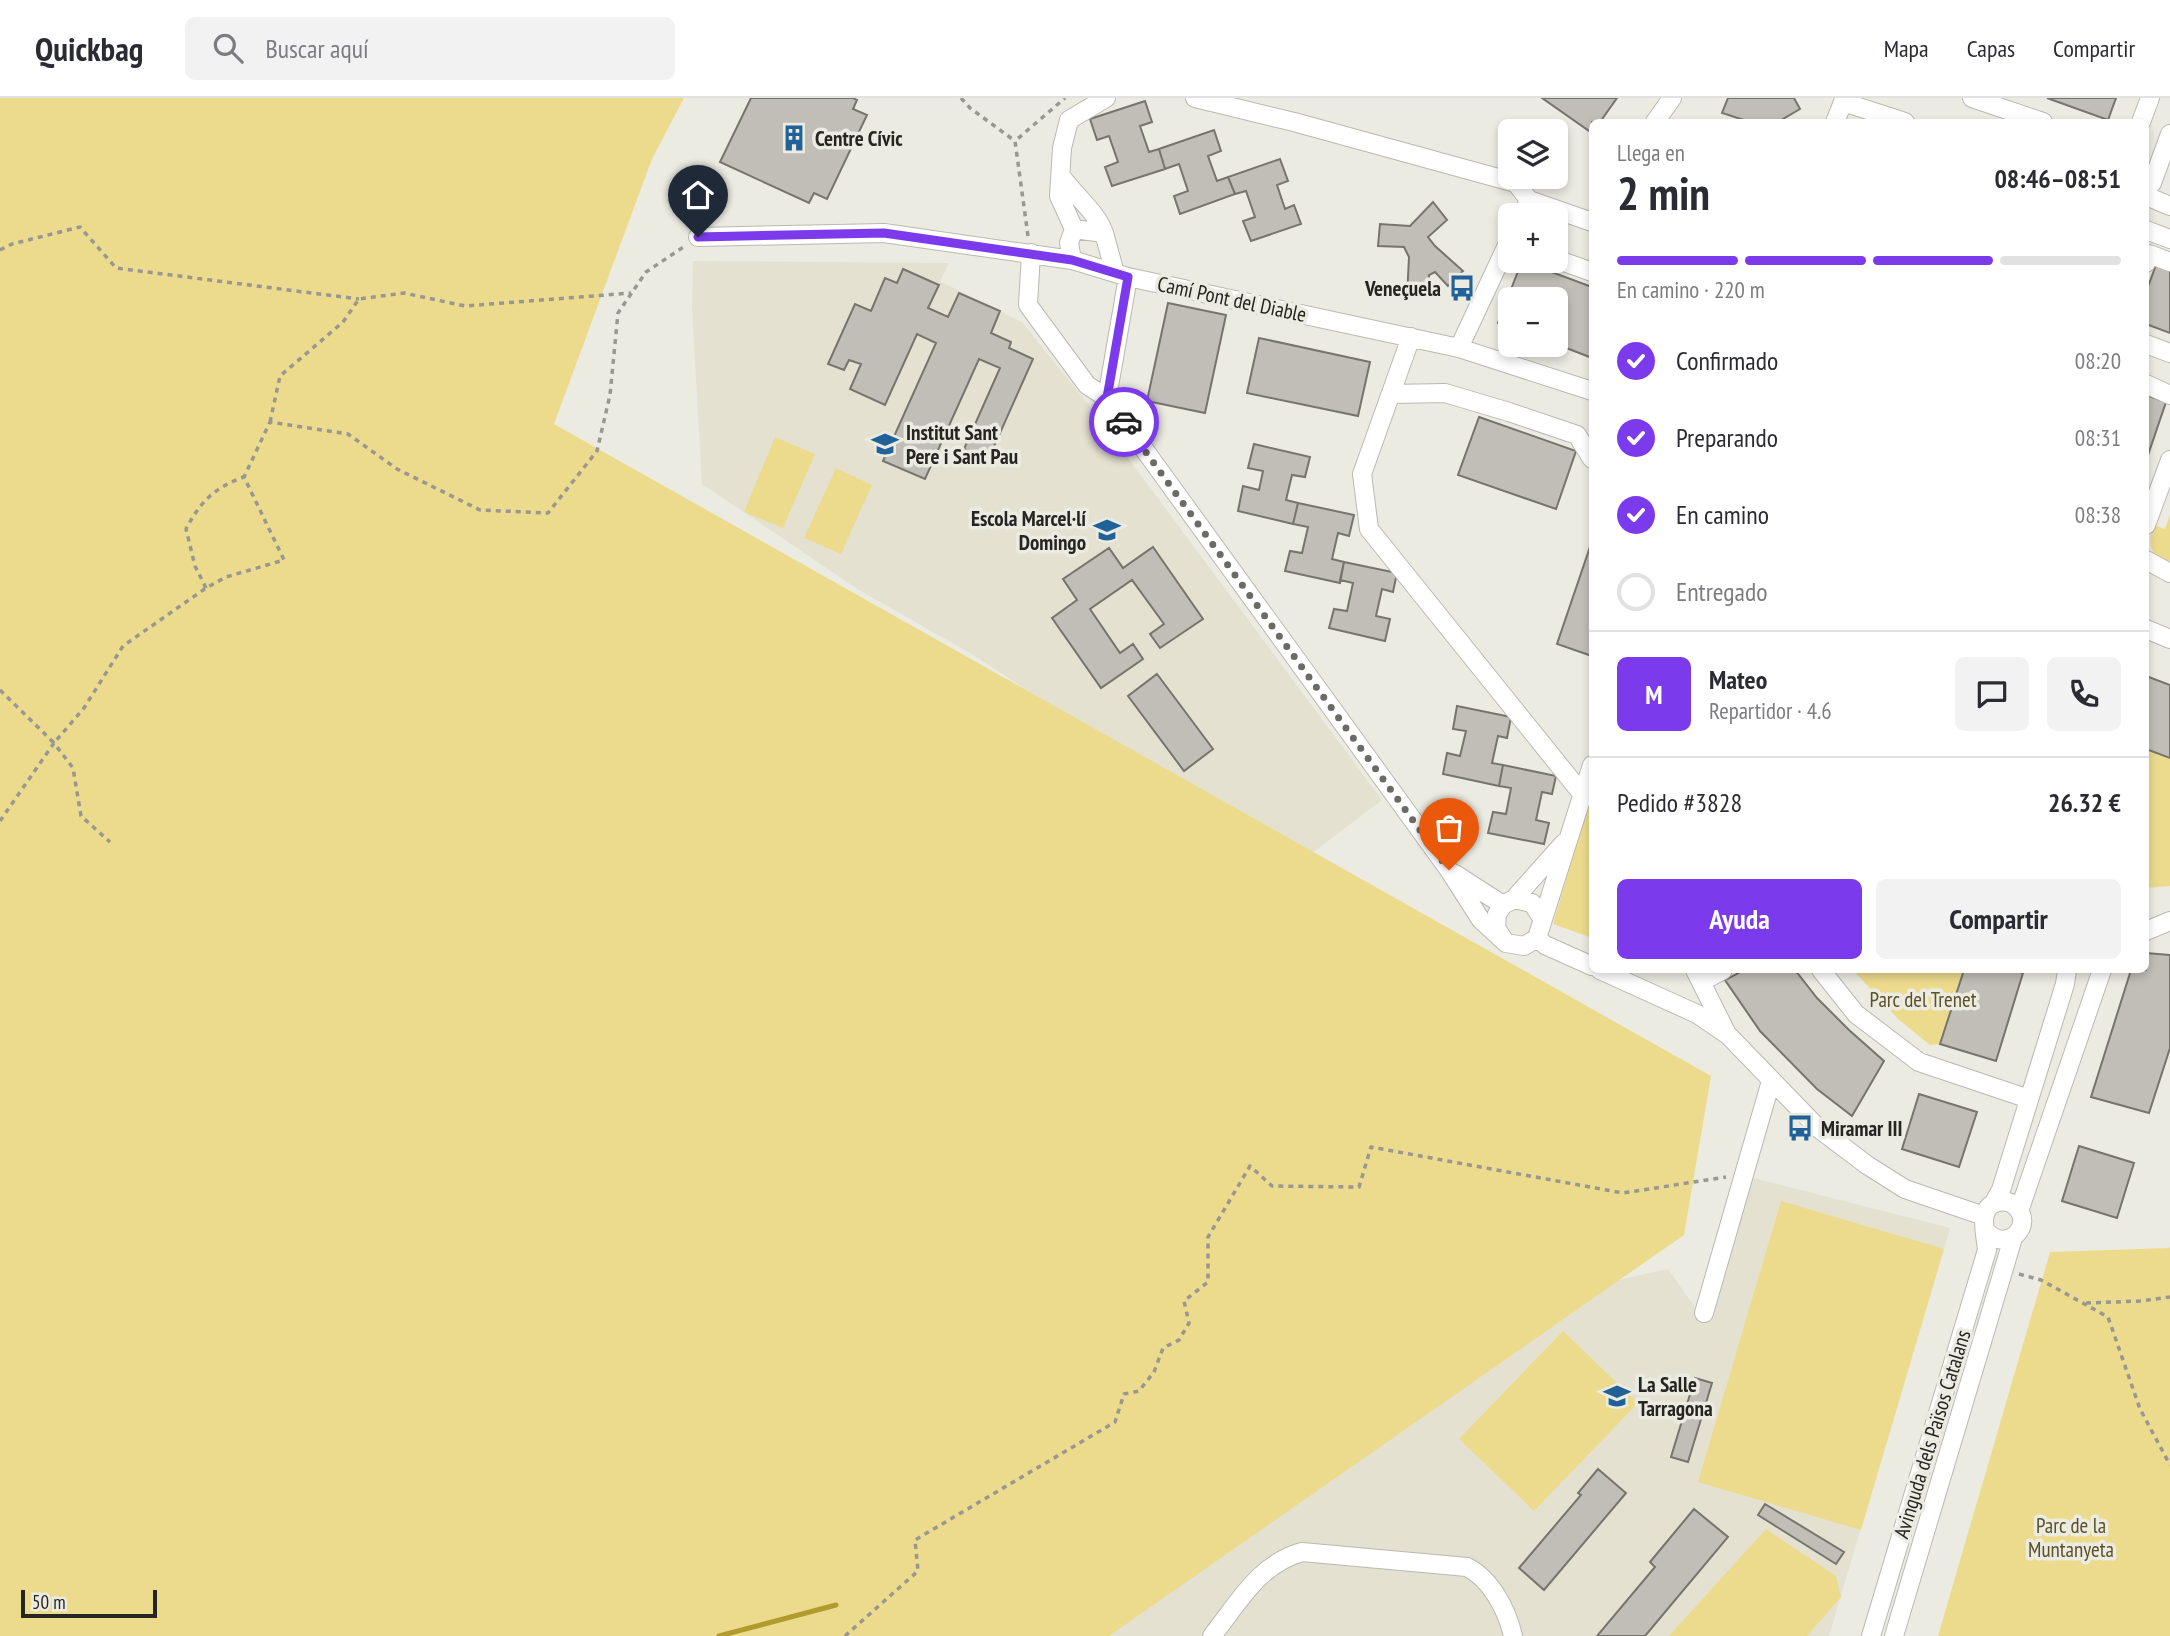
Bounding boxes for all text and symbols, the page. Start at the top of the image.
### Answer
search box [185,17,675,80]
text: Quickbag [35,27,143,70]
icon: search [209,29,247,67]
text: Buscar aquí [265,32,369,65]
text: Mapa [1884,33,1929,64]
text: Capas [1967,33,2015,64]
text: Compartir [2053,33,2135,64]
map controls [1498,119,1568,357]
button: layers [1498,119,1568,189]
building icon: Centre Cívic [779,123,809,153]
place label: Centre Cívic [815,125,903,152]
text: Llega en [1617,138,1685,167]
text: 08:46–08:51 [1994,162,2121,195]
text: 2 min [1617,163,1710,223]
pin [668,165,728,237]
icon: home [679,176,717,214]
button: + [1498,203,1568,273]
street label: Camí Pont del Diable [1155,270,1309,328]
bus stop icon: Veneçuela [1447,273,1477,303]
place label: Veneçuela [1364,275,1441,302]
text: En camino · 220 m [1617,275,1765,304]
button: − [1498,287,1568,357]
icon: check [1617,342,1655,380]
text: Confirmado [1676,344,1778,377]
text: 08:20 [2075,346,2121,375]
courier [1089,387,1159,457]
icon: car [1105,403,1143,441]
place label: Institut Sant Pere i Sant Pau [906,419,1018,470]
icon: check [1617,419,1655,457]
text: Preparando [1676,421,1778,454]
text: 08:31 [2075,423,2121,452]
school or university icon: Institut Sant Pere i Sant Pau [870,429,900,459]
icon: check [1617,496,1655,534]
text: En camino [1676,498,1769,531]
text: 08:38 [2075,500,2121,529]
place label: Escola Marcel·lí Domingo [971,505,1086,556]
school or university icon: Escola Marcel·lí Domingo [1092,515,1122,545]
text: Entregado [1676,575,1768,608]
button: chat [1955,657,2029,731]
button: phone [2047,657,2121,731]
text: Mateo [1709,663,1767,696]
text: M [1645,678,1663,711]
text: Repartidor · 4.6 [1709,696,1832,725]
text: Pedido #3828 [1617,786,1742,819]
text: 26.32 € [2048,786,2121,819]
pin [1419,798,1479,870]
icon: bag [1430,809,1468,847]
button: Ayuda [1617,879,1862,959]
button: Compartir [1876,879,2121,959]
park label: Parc del Trenet [1870,986,1977,1013]
bus stop icon: Miramar III [1785,1113,1815,1143]
place label: Miramar III [1821,1115,1903,1142]
street label: Avinguda dels Països Catalans [1887,1326,1977,1542]
place label: La Salle Tarragona [1638,1371,1713,1422]
school or university icon: La Salle Tarragona [1602,1381,1632,1411]
park label: Parc de la Muntanyeta [2028,1512,2114,1563]
scale bar [21,1587,158,1619]
text: 50 m [32,1590,66,1614]

